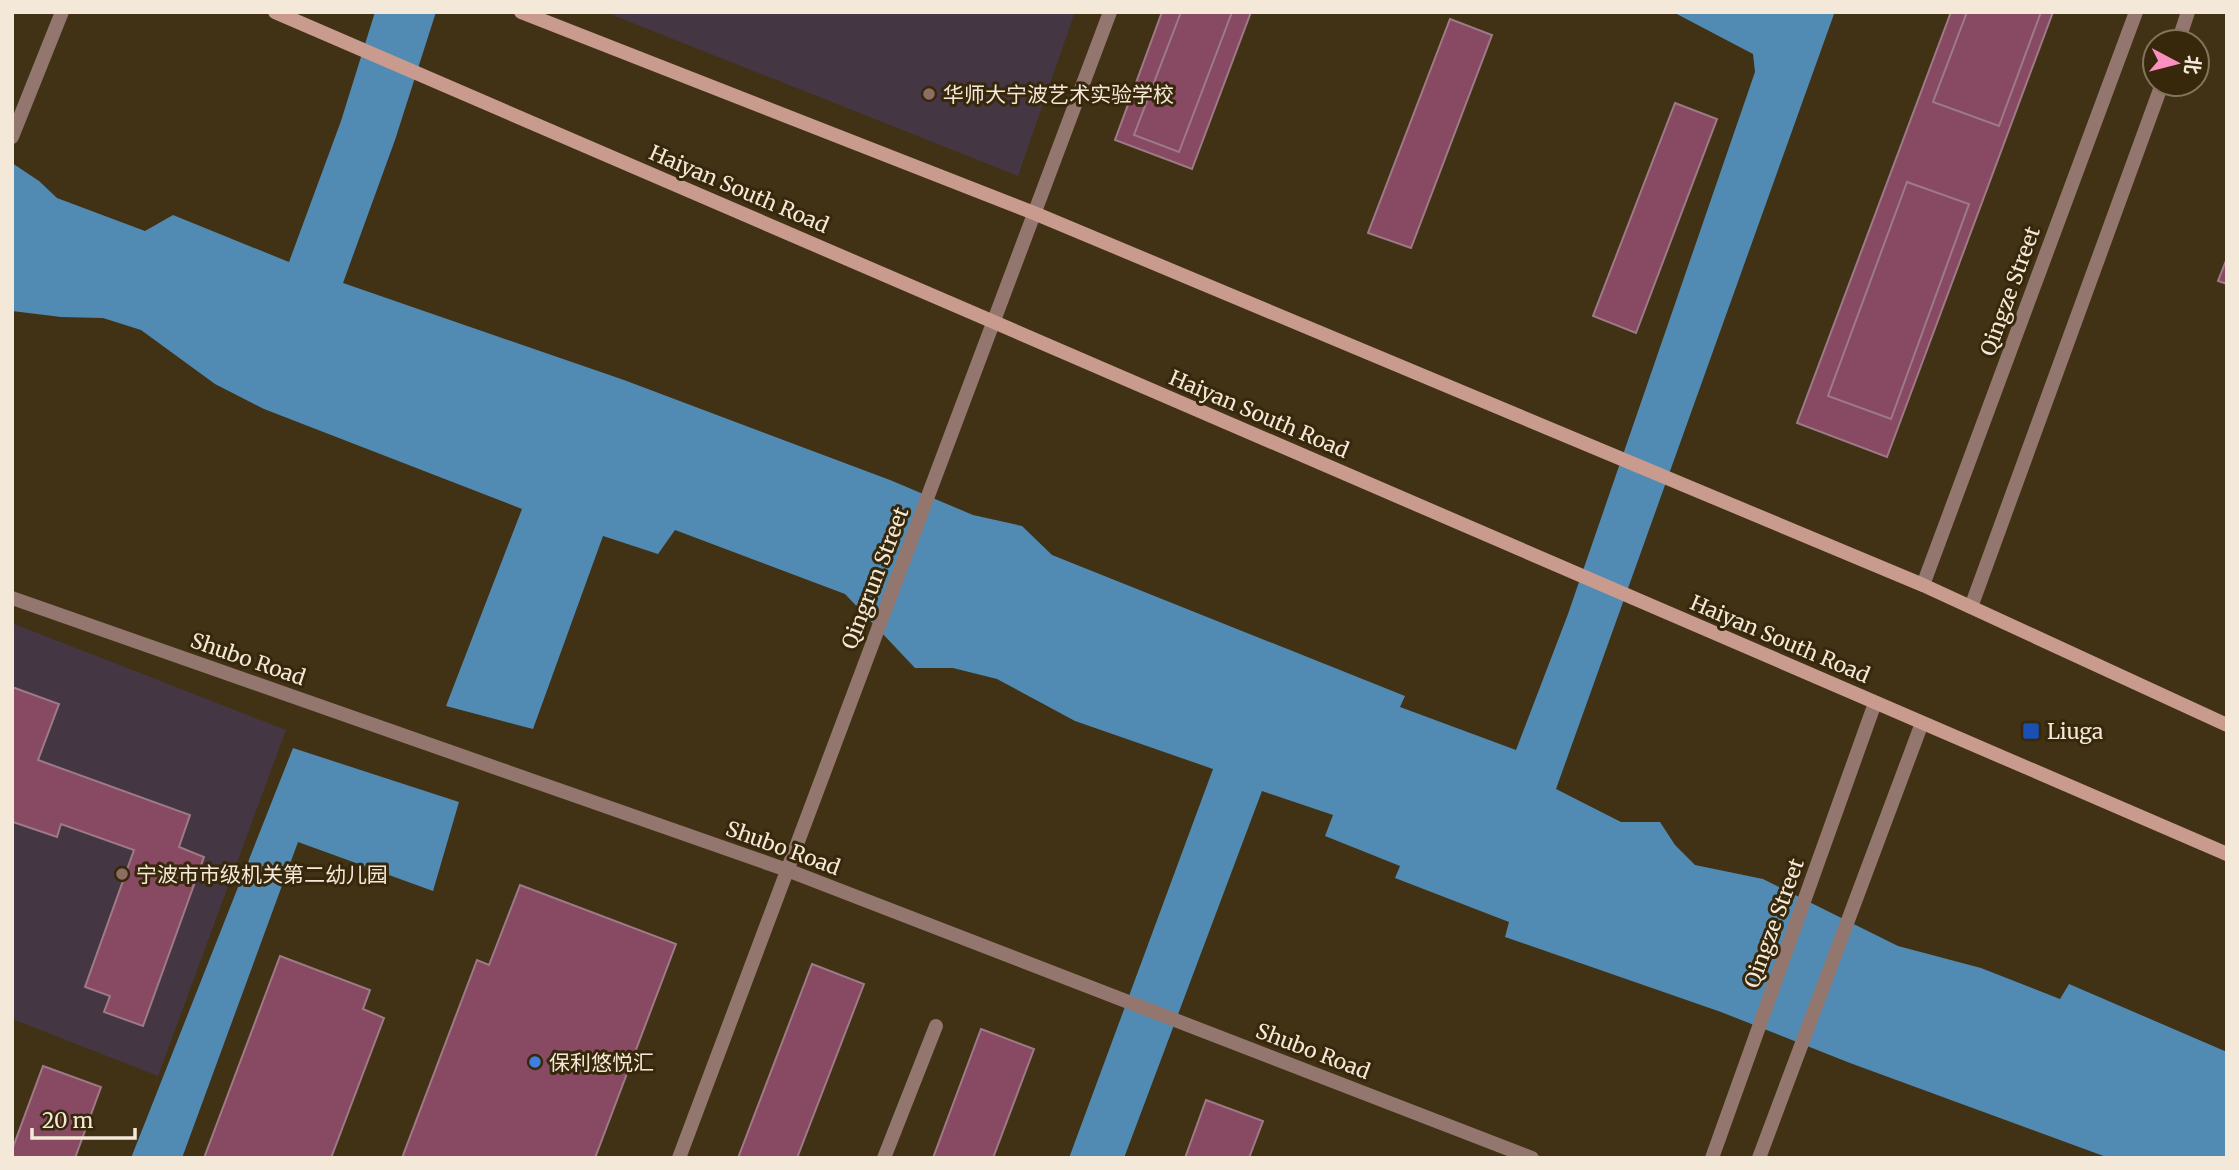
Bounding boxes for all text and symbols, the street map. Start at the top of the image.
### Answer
north arrow [2141,28,2211,98]
text: 北 [2180,54,2206,76]
place label: 华师大宁波艺术实验学校 [943,81,1174,108]
marker: 华师大宁波艺术实验学校 [921,86,937,102]
street label: Haiyan South Road [645,139,833,239]
street label: Qingze Street [1974,223,2046,359]
street label: Haiyan South Road [1165,364,1353,464]
street label: Qingrun Street [835,503,915,653]
street label: Haiyan South Road [1686,589,1874,689]
street label: Shubo Road [187,627,309,691]
place label: Liuga [2047,718,2103,745]
marker: Liuga [2021,721,2041,741]
street label: Shubo Road [722,815,844,881]
street label: Qingze Street [1738,855,1810,991]
place label: 宁波市市级机关第二幼儿园 [136,861,388,888]
marker: 宁波市市级机关第二幼儿园 [114,866,130,882]
street label: Shubo Road [1252,1017,1374,1085]
place label: 保利悠悦汇 [549,1049,654,1076]
marker: 保利悠悦汇 [527,1054,543,1070]
scale bar [32,1096,135,1140]
text: 20 m [42,1107,94,1134]

